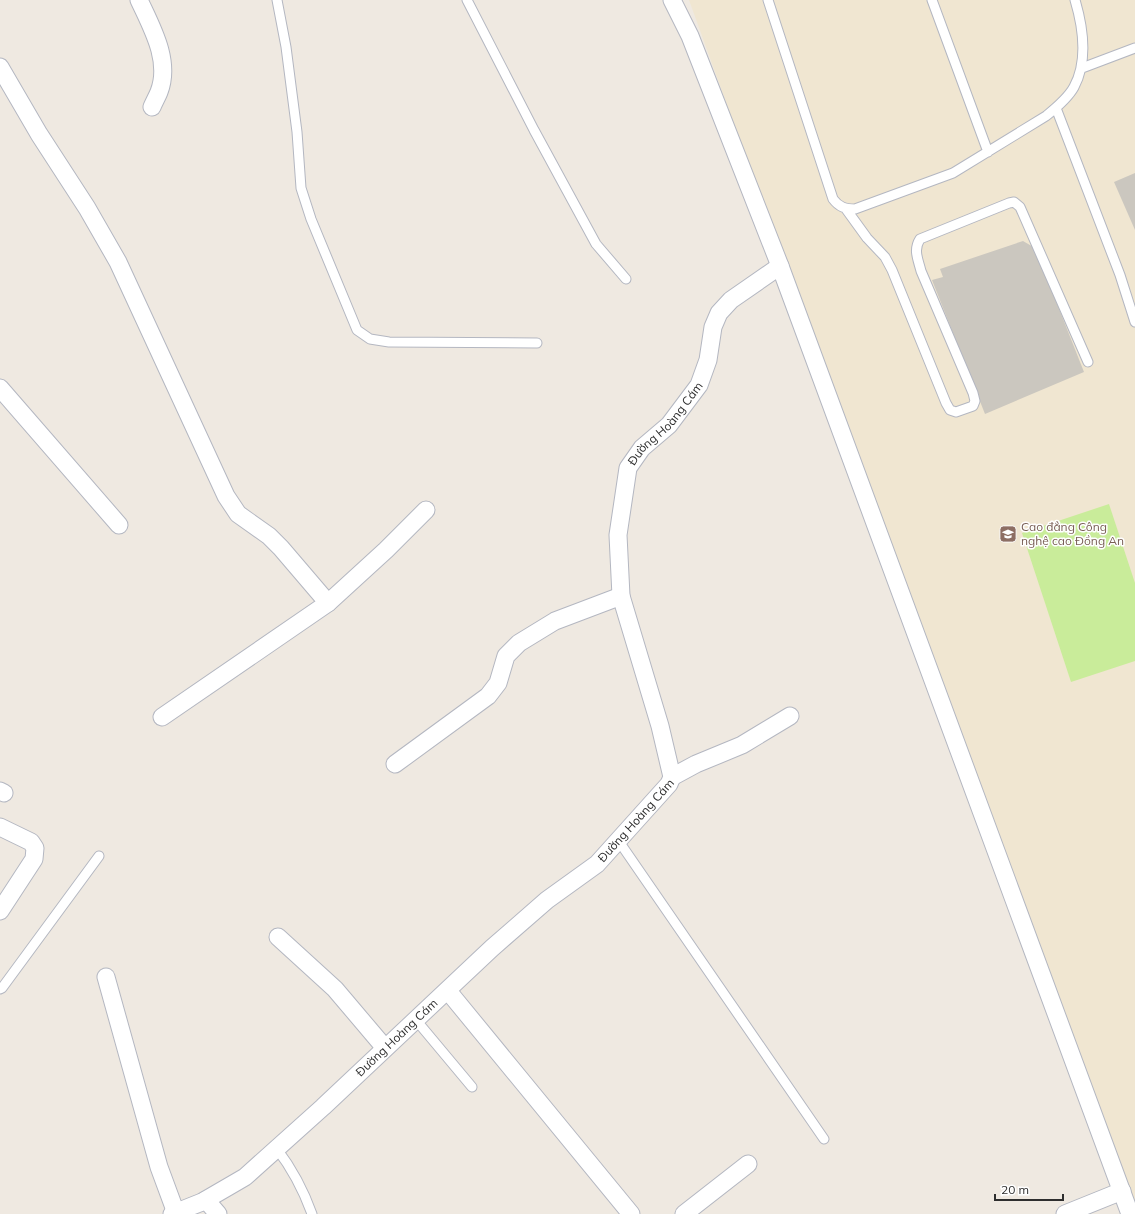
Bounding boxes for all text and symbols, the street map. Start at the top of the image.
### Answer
street label: Đường Hoàng Cám [624,379,706,468]
place label: Cao đẳng Công nghệ cao Đồng An [1021,519,1124,548]
school or university icon: Cao đẳng Công nghệ cao Đồng An [998,524,1018,544]
street label: Đường Hoàng Cám [594,775,677,865]
street label: Đường Hoàng Cám [352,995,440,1079]
scale bar [995,1176,1063,1202]
text: 20 m [1001,1182,1029,1197]

